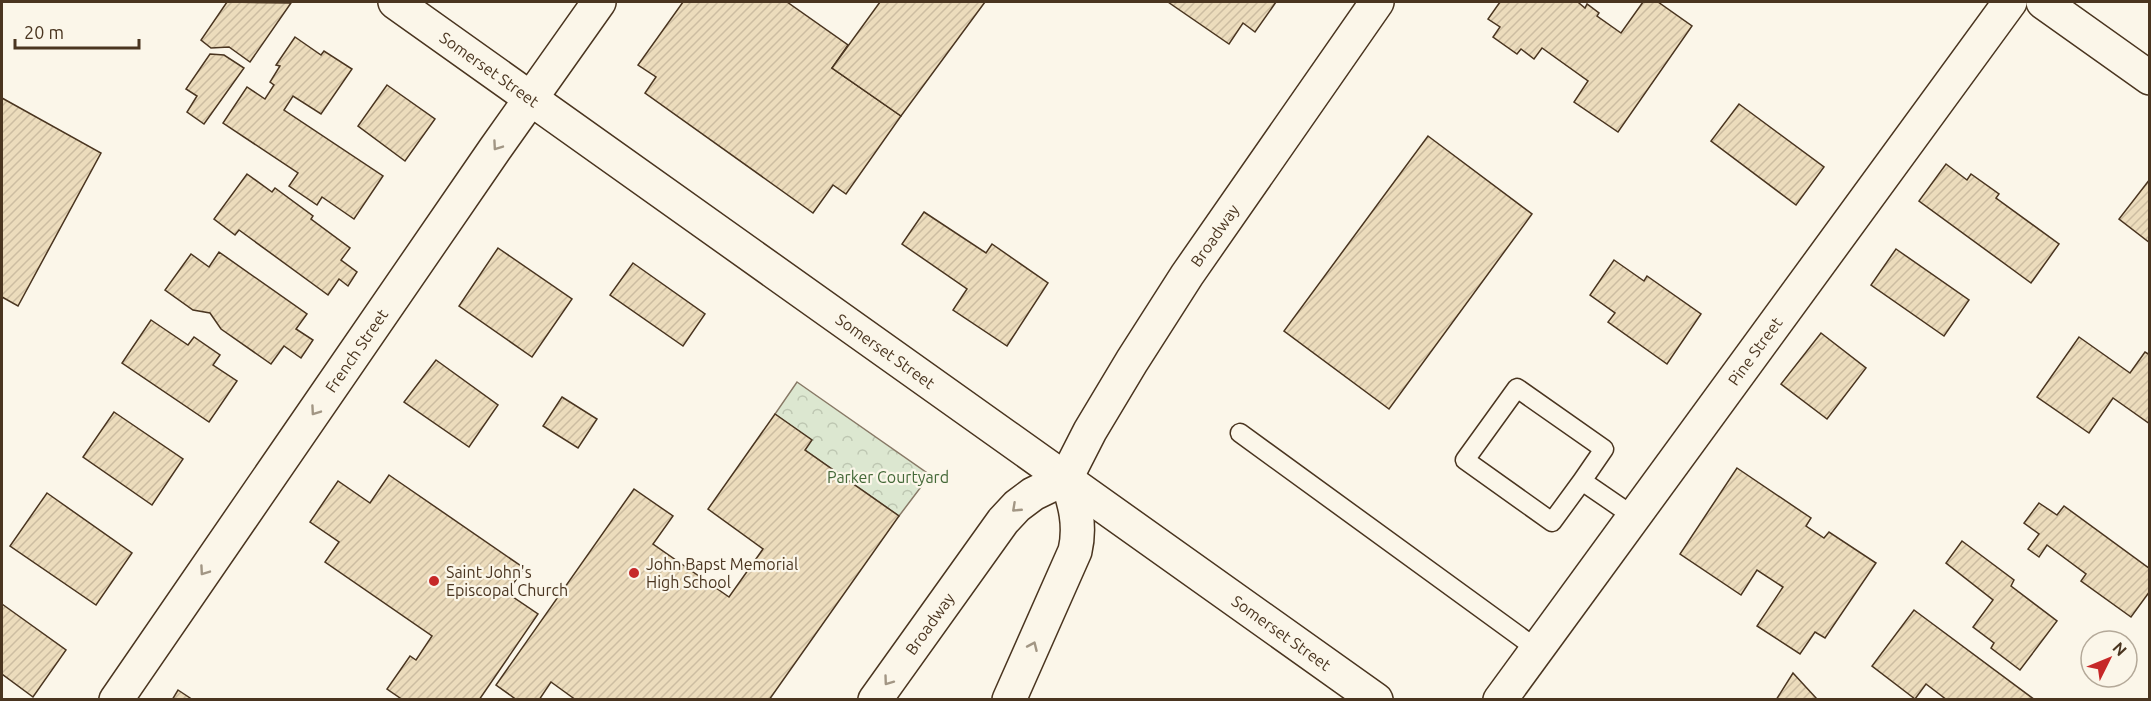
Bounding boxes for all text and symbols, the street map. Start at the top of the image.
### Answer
scale bar [15,12,140,50]
text: 20 m [24,22,64,42]
street label: Somerset Street [437,28,543,111]
one-way arrow [493,140,504,151]
street label: Broadway [1187,201,1243,270]
street label: French Street [321,305,392,396]
street label: Somerset Street [833,310,939,393]
street label: Pine Street [1724,313,1786,389]
one-way arrow [311,404,322,415]
park label: Parker Courtyard [827,468,949,486]
one-way arrow [1012,501,1023,512]
place label: John Bapst Memorial High School [646,555,798,591]
place label: Saint John's Episcopal Church [446,563,568,599]
one-way arrow [201,565,212,576]
marker: John Bapst Memorial High School [627,566,641,580]
marker: Saint John's Episcopal Church [427,574,441,588]
street label: Broadway [902,589,958,658]
street label: Somerset Street [1229,592,1335,674]
north arrow [2079,629,2139,689]
text: N [2109,638,2131,659]
one-way arrow [1026,641,1038,652]
one-way arrow [884,675,895,686]

